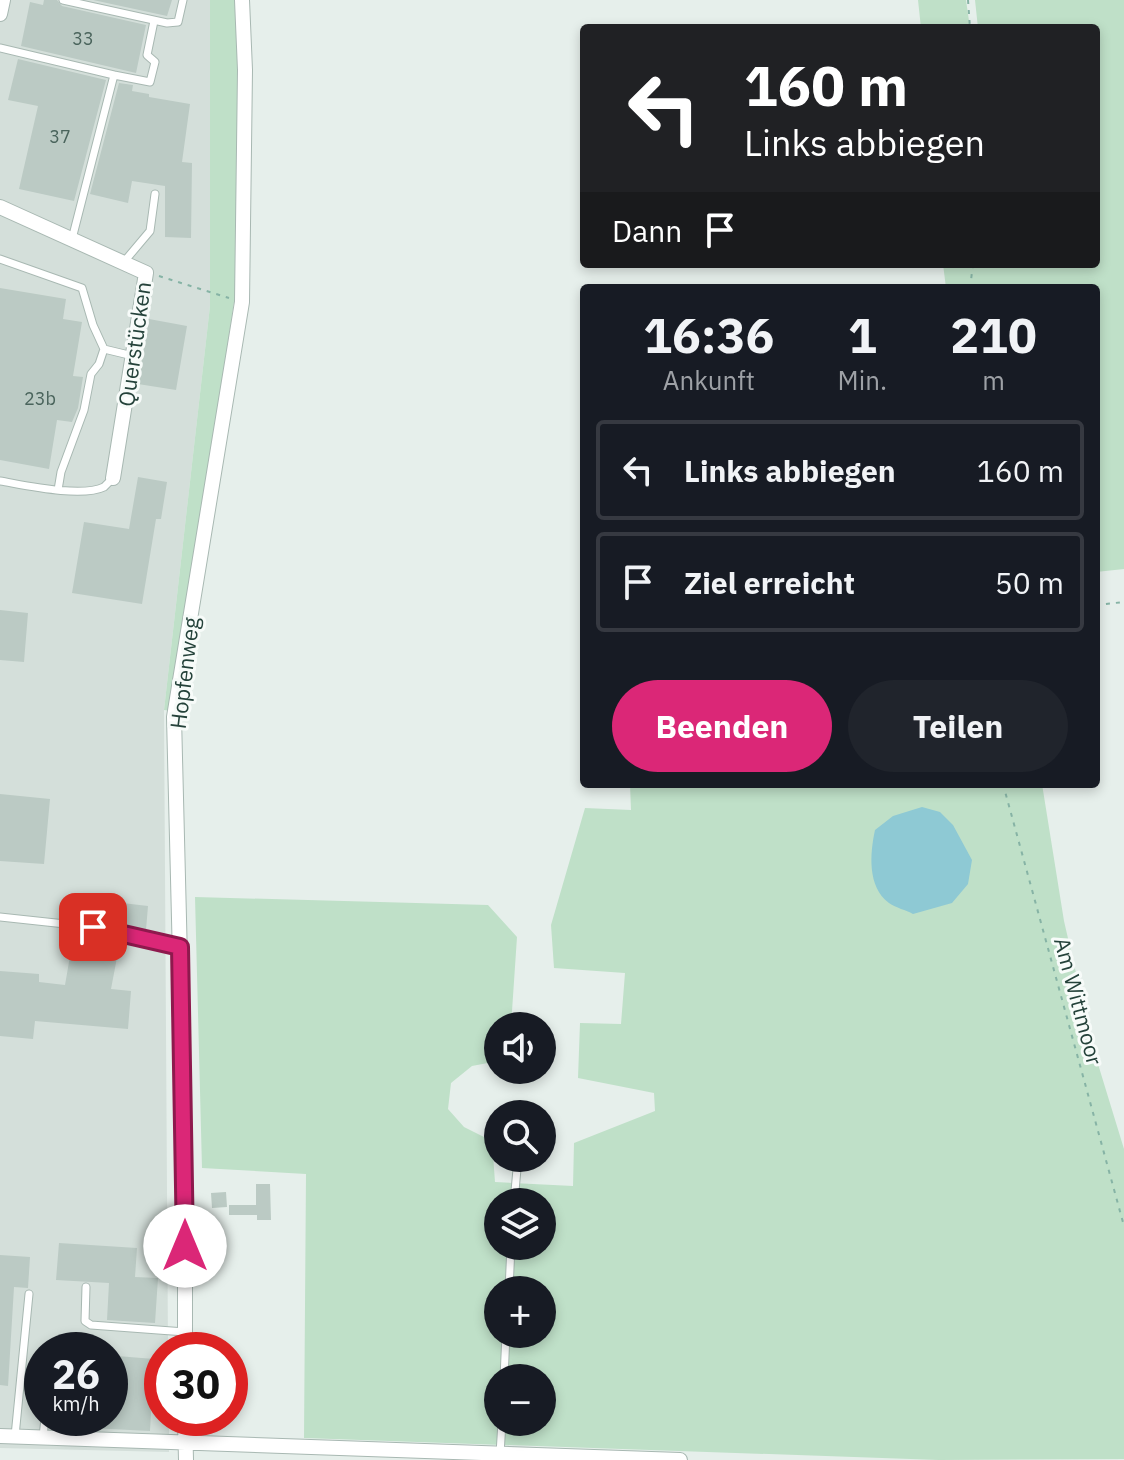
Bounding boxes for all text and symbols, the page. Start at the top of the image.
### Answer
house number: 33 [72,27,94,50]
text: 160 m [744,49,908,121]
icon: left [612,56,716,160]
text: Links abbiegen [744,119,985,166]
house number: 37 [49,125,71,148]
icon: arrive [698,208,742,252]
text: Dann [612,211,682,250]
street label: Querstücken [111,280,157,408]
text: 16:36 [643,304,774,366]
text: 1 [848,304,877,366]
text: 210 [950,304,1037,366]
text: Ankunft [663,363,755,397]
text: Min. [838,363,887,397]
text: m [982,363,1005,397]
house number: 23b [24,387,56,410]
icon: left [616,448,660,492]
text: Links abbiegen [684,451,896,490]
text: 160 m [977,451,1064,490]
icon: arrive [616,560,660,604]
text: Ziel erreicht [684,563,855,602]
text: 50 m [995,563,1064,602]
street label: Hopfenweg [163,615,205,731]
button: Beenden [612,680,832,772]
button: Teilen [848,680,1068,772]
pin [59,893,127,961]
icon: arrive [71,905,115,949]
street label: Am Wittmoor [1048,934,1110,1068]
map controls [484,1012,556,1436]
button: sound [484,1012,556,1084]
button: search [484,1100,556,1172]
button: layers [484,1188,556,1260]
position arrow [143,1204,227,1288]
button: + [484,1276,556,1348]
speed limit sign: 30 [144,1332,248,1436]
text: 26 [52,1348,100,1400]
button: − [484,1364,556,1436]
text: km/h [52,1390,100,1417]

